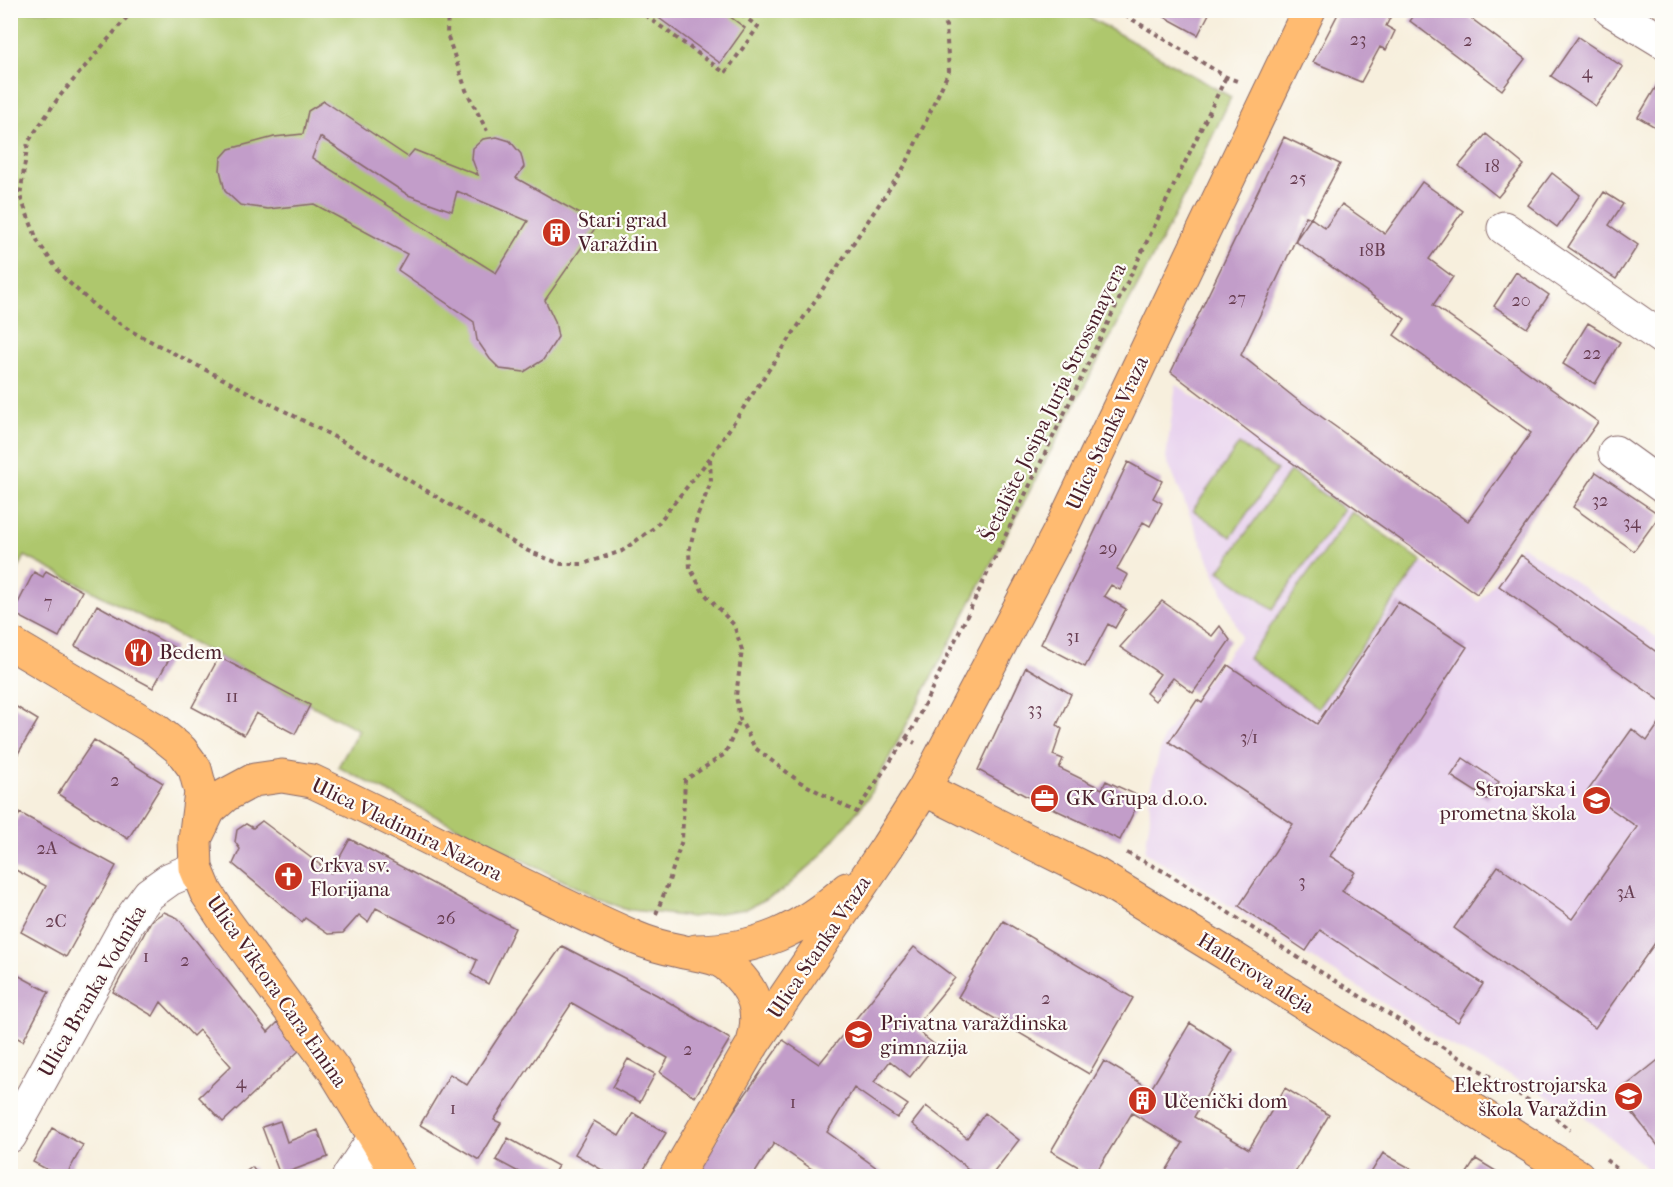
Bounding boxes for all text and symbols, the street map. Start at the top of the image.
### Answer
house number: 23 [1350,29,1366,50]
house number: 2 [1463,30,1473,51]
house number: 4 [1582,62,1593,83]
house number: 18 [1484,156,1500,177]
house number: 25 [1289,168,1307,189]
place label: Stari grad Varaždin [577,208,668,256]
building icon: Stari grad Varaždin [541,216,573,248]
house number: 18B [1358,240,1386,261]
street label: Šetalište Josipa Jurja Strossmayera [975,259,1131,545]
house number: 27 [1228,288,1246,309]
house number: 20 [1511,290,1531,311]
house number: 22 [1583,343,1601,364]
street label: Ulica Stanka Vraza [1061,352,1153,514]
house number: 32 [1592,490,1608,511]
house number: 34 [1623,512,1641,533]
house number: 29 [1099,538,1117,559]
house number: 7 [44,592,53,613]
house number: 31 [1066,626,1080,647]
restaurant icon: Bedem [122,636,154,668]
place label: Bedem [159,640,223,664]
house number: 11 [226,686,238,707]
house number: 33 [1028,699,1042,720]
house number: 3/1 [1240,727,1258,748]
house number: 2 [110,770,120,791]
street label: Ulica Vladimira Nazora [308,772,507,886]
place label: Strojarska i prometna škola [1439,777,1576,825]
office icon: GK Grupa d.o.o. [1029,782,1061,814]
school or university icon: Strojarska i prometna škola [1581,785,1613,817]
place label: GK Grupa d.o.o. [1066,786,1207,810]
house number: 2A [37,838,58,859]
place label: Crkva sv. Florijana [310,853,390,901]
church icon: Crkva sv. Florijana [273,861,305,893]
street label: Ulica Stanka Vraza [762,871,876,1023]
house number: 3 [1298,871,1306,892]
house number: 3A [1616,882,1636,903]
street label: Ulica Viktora Cara Emina [202,890,353,1092]
street label: Ulica Branka Vodnika [33,901,151,1081]
house number: 26 [436,908,456,929]
house number: 2C [45,911,67,932]
street label: Hallerova aleja [1193,928,1319,1018]
house number: 1 [143,946,149,967]
house number: 2 [180,950,190,971]
house number: 2 [1041,988,1051,1009]
place label: Privatna varaždinska gimnazija [880,1011,1068,1059]
school or university icon: Privatna varaždinska gimnazija [843,1019,875,1051]
house number: 2 [683,1039,693,1060]
house number: 4 [236,1072,247,1093]
place label: Elektrostrojarska škola Varaždin [1454,1073,1607,1121]
school or university icon: Elektrostrojarska škola Varaždin [1612,1081,1644,1113]
building icon: Učenički dom [1126,1085,1158,1117]
place label: Učenički dom [1163,1089,1288,1113]
house number: 1 [790,1092,796,1113]
house number: 1 [450,1098,456,1119]

